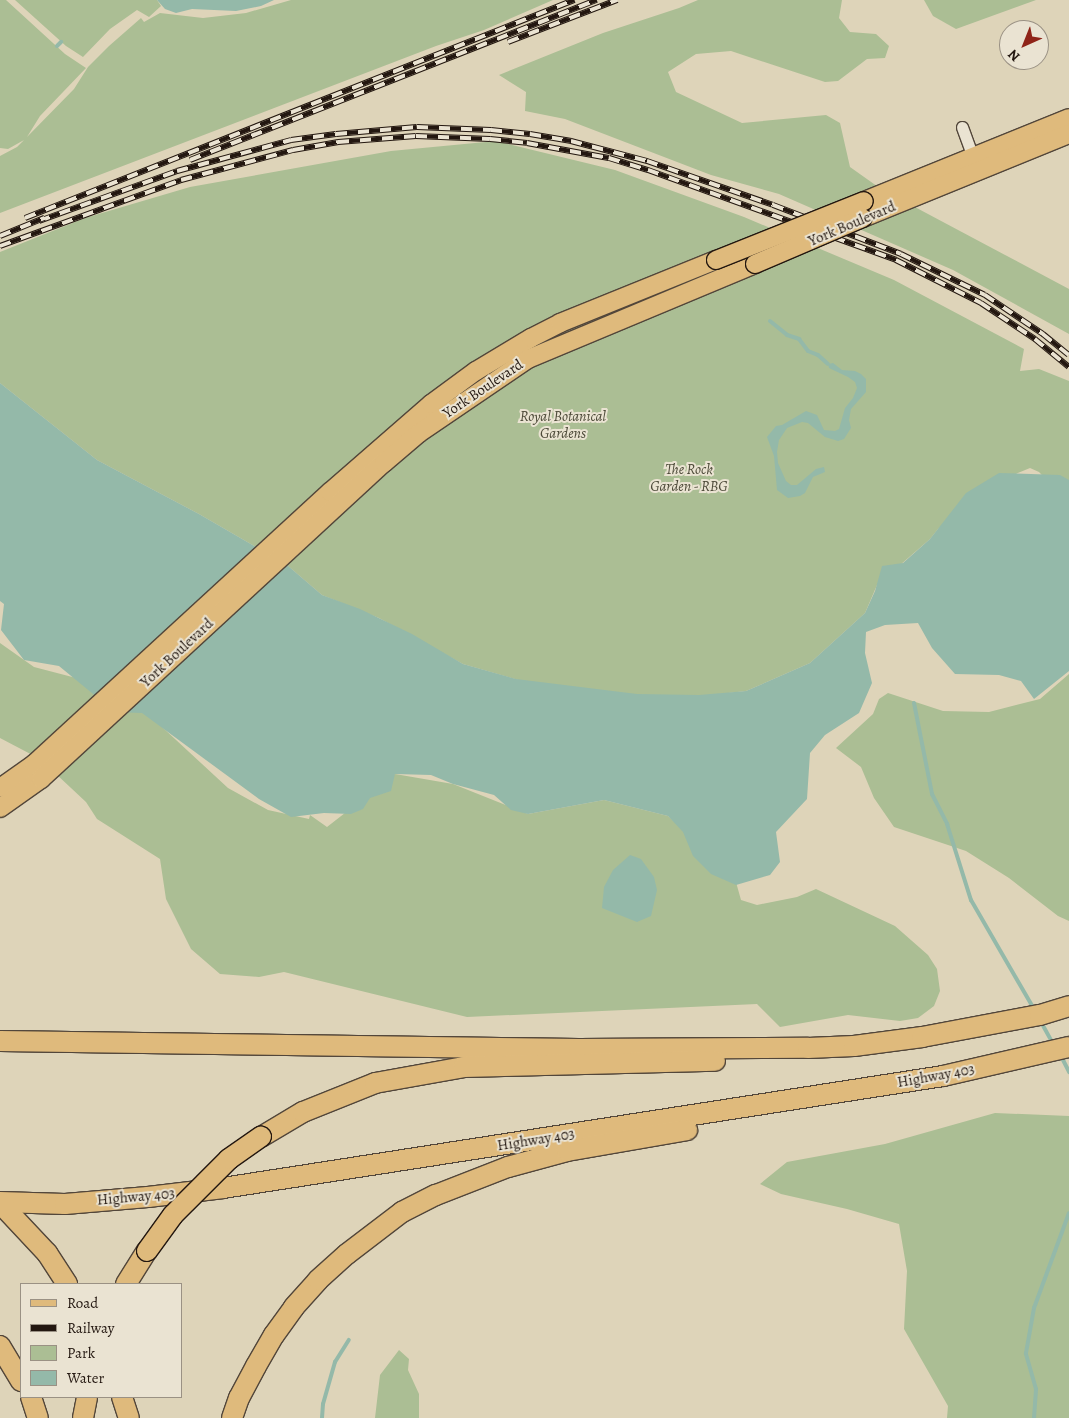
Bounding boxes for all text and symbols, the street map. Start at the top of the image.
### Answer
north arrow [999,20,1049,70]
text: N [1004,45,1024,66]
street label: York Boulevard [806,198,898,250]
street label: York Boulevard [439,356,527,422]
park label: Royal Botanical Gardens [520,407,606,442]
park label: The Rock Garden - RBG [650,460,728,495]
street label: York Boulevard [137,615,217,691]
street label: Highway 403 [896,1060,976,1092]
street label: Highway 403 [496,1125,576,1155]
street label: Highway 403 [96,1185,176,1209]
legend [20,1283,182,1398]
text: Road [67,1293,98,1313]
text: Railway [67,1318,114,1338]
text: Park [67,1343,95,1363]
text: Water [67,1368,104,1388]

